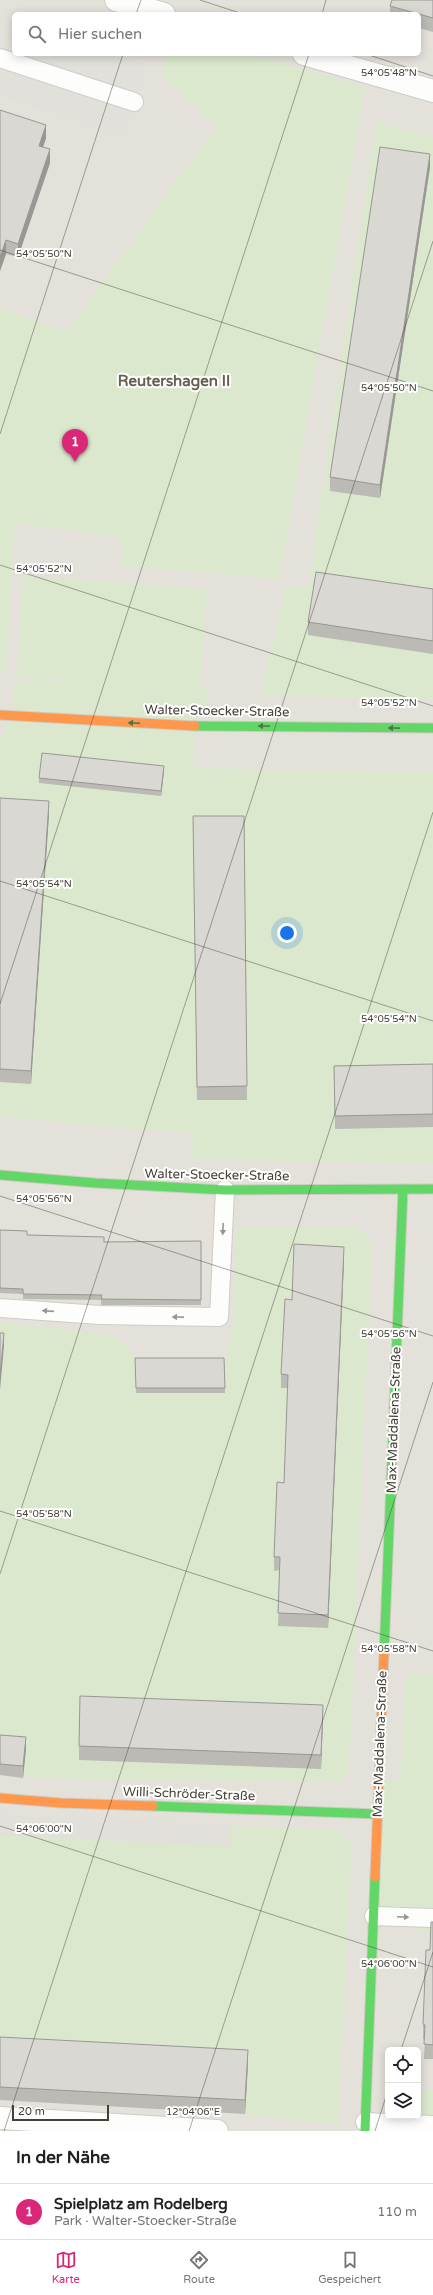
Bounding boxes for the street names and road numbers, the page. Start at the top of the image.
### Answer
street label: Walter-Stoecker-Straße [144,702,290,720]
street label: Walter-Stoecker-Straße [144,1166,290,1184]
street label: Max-Maddalena-Straße [383,1346,405,1494]
street label: Max-Maddalena-Straße [369,1670,391,1818]
street label: Willi-Schröder-Straße [123,1784,255,1804]

